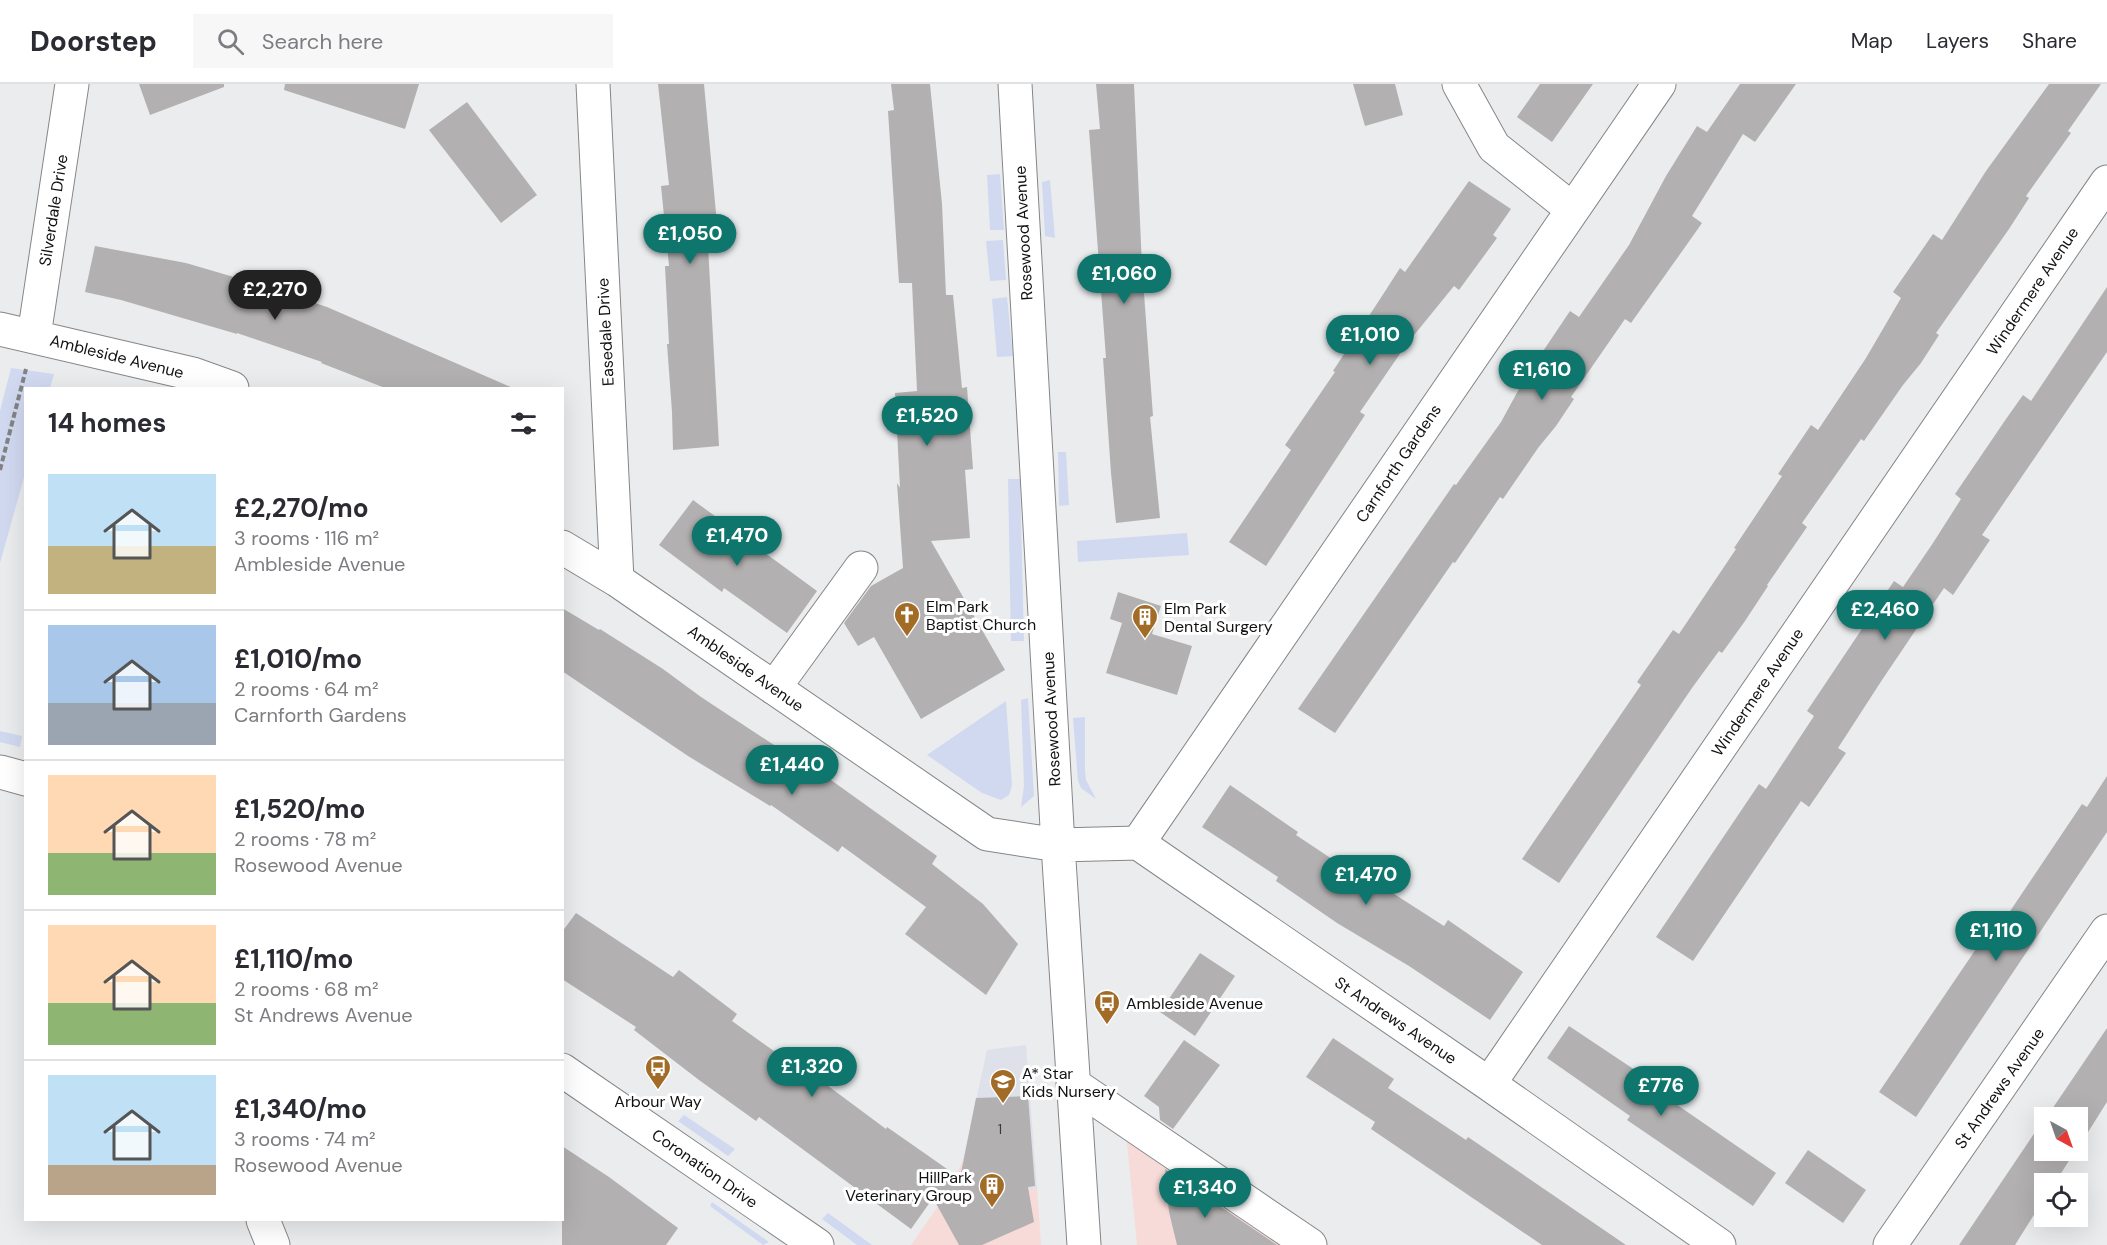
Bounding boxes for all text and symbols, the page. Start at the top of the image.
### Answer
search box [193,14,613,68]
text: Doorstep [30,23,157,60]
icon: search [214,25,247,58]
text: Search here [262,27,383,56]
text: Map [1851,27,1893,55]
text: Layers [1926,27,1989,55]
text: Share [2022,27,2077,55]
street label: Silverdale Drive [34,153,73,268]
street label: Rosewood Avenue [1009,165,1038,301]
pin: £1,050 [641,214,739,265]
text: £1,050 [657,220,723,246]
street label: Windermere Avenue [1982,223,2083,359]
pin: £1,060 [1075,254,1173,305]
text: £1,060 [1091,260,1157,286]
pin: £2,270 [226,270,324,321]
text: £2,270 [242,276,308,302]
street label: Easedale Drive [592,277,619,387]
pin: £1,010 [1321,315,1419,366]
text: £1,010 [1340,321,1400,347]
street label: Ambleside Avenue [48,330,186,383]
pin: £1,610 [1493,350,1591,401]
text: £1,610 [1513,356,1571,382]
pin: £1,520 [878,396,976,447]
street label: Carnforth Gardens [1351,400,1446,526]
text: £1,520 [896,402,958,428]
text: 14 homes [48,406,166,440]
icon: filters [507,407,540,440]
text: £2,270/mo [234,491,369,525]
icon: home [96,498,168,570]
pin: £1,470 [688,516,786,567]
text: £1,470 [706,522,768,548]
text: 3 rooms · 116 m² [234,525,379,551]
text: Ambleside Avenue [234,551,405,577]
pin: £2,460 [1836,590,1934,641]
place label: Elm Park Baptist Church [926,596,1036,635]
text: £2,460 [1851,596,1919,622]
place label: Elm Park Dental Surgery [1164,598,1273,637]
church icon: Elm Park Baptist Church [892,600,922,638]
building icon: Elm Park Dental Surgery [1130,602,1160,640]
street label: Ambleside Avenue [684,620,808,716]
street label: Windermere Avenue [1707,624,1808,760]
text: £1,010/mo [234,642,362,676]
icon: home [96,649,168,721]
street label: Rosewood Avenue [1037,651,1066,787]
text: 2 rooms · 64 m² [234,676,378,702]
text: Carnforth Gardens [234,702,407,728]
pin: £1,440 [743,745,841,796]
text: £1,440 [760,751,824,777]
text: £1,520/mo [234,792,365,826]
icon: home [96,799,168,871]
text: 2 rooms · 78 m² [234,826,376,852]
text: Rosewood Avenue [234,852,403,878]
pin: £1,470 [1317,855,1415,906]
text: £1,470 [1335,861,1397,887]
pin: £1,110 [1947,911,2045,962]
text: £1,110 [1969,917,2023,943]
text: £1,110/mo [234,942,353,976]
icon: home [96,949,168,1021]
street label: St Andrews Avenue [1331,972,1461,1069]
text: 2 rooms · 68 m² [234,976,379,1002]
bus stop icon: Ambleside Avenue [1092,988,1122,1026]
place label: Ambleside Avenue [1126,993,1263,1014]
text: St Andrews Avenue [234,1002,413,1028]
street label: St Andrews Avenue [1950,1024,2049,1153]
pin: £1,320 [763,1047,861,1098]
bus stop icon: Arbour Way [643,1053,673,1091]
text: £1,320 [781,1053,843,1079]
place label: A* Star Kids Nursery [1022,1063,1116,1102]
pin: £776 [1625,1066,1697,1117]
school or university icon: A* Star Kids Nursery [988,1067,1018,1105]
text: £776 [1638,1072,1684,1098]
place label: Arbour Way [614,1091,702,1112]
text: £1,340/mo [234,1092,367,1126]
icon: home [96,1099,168,1171]
north arrow [2034,1107,2088,1161]
map controls [2034,1107,2088,1227]
house number: 1 [998,1120,1002,1138]
street label: Coronation Drive [648,1124,762,1213]
text: 3 rooms · 74 m² [234,1126,376,1152]
text: Rosewood Avenue [234,1152,403,1178]
place label: HillPark Veterinary Group [845,1167,972,1206]
pin: £1,340 [1156,1168,1254,1219]
building icon: HillPark Veterinary Group [977,1171,1007,1209]
button: locate [2034,1173,2088,1227]
text: £1,340 [1173,1174,1237,1200]

